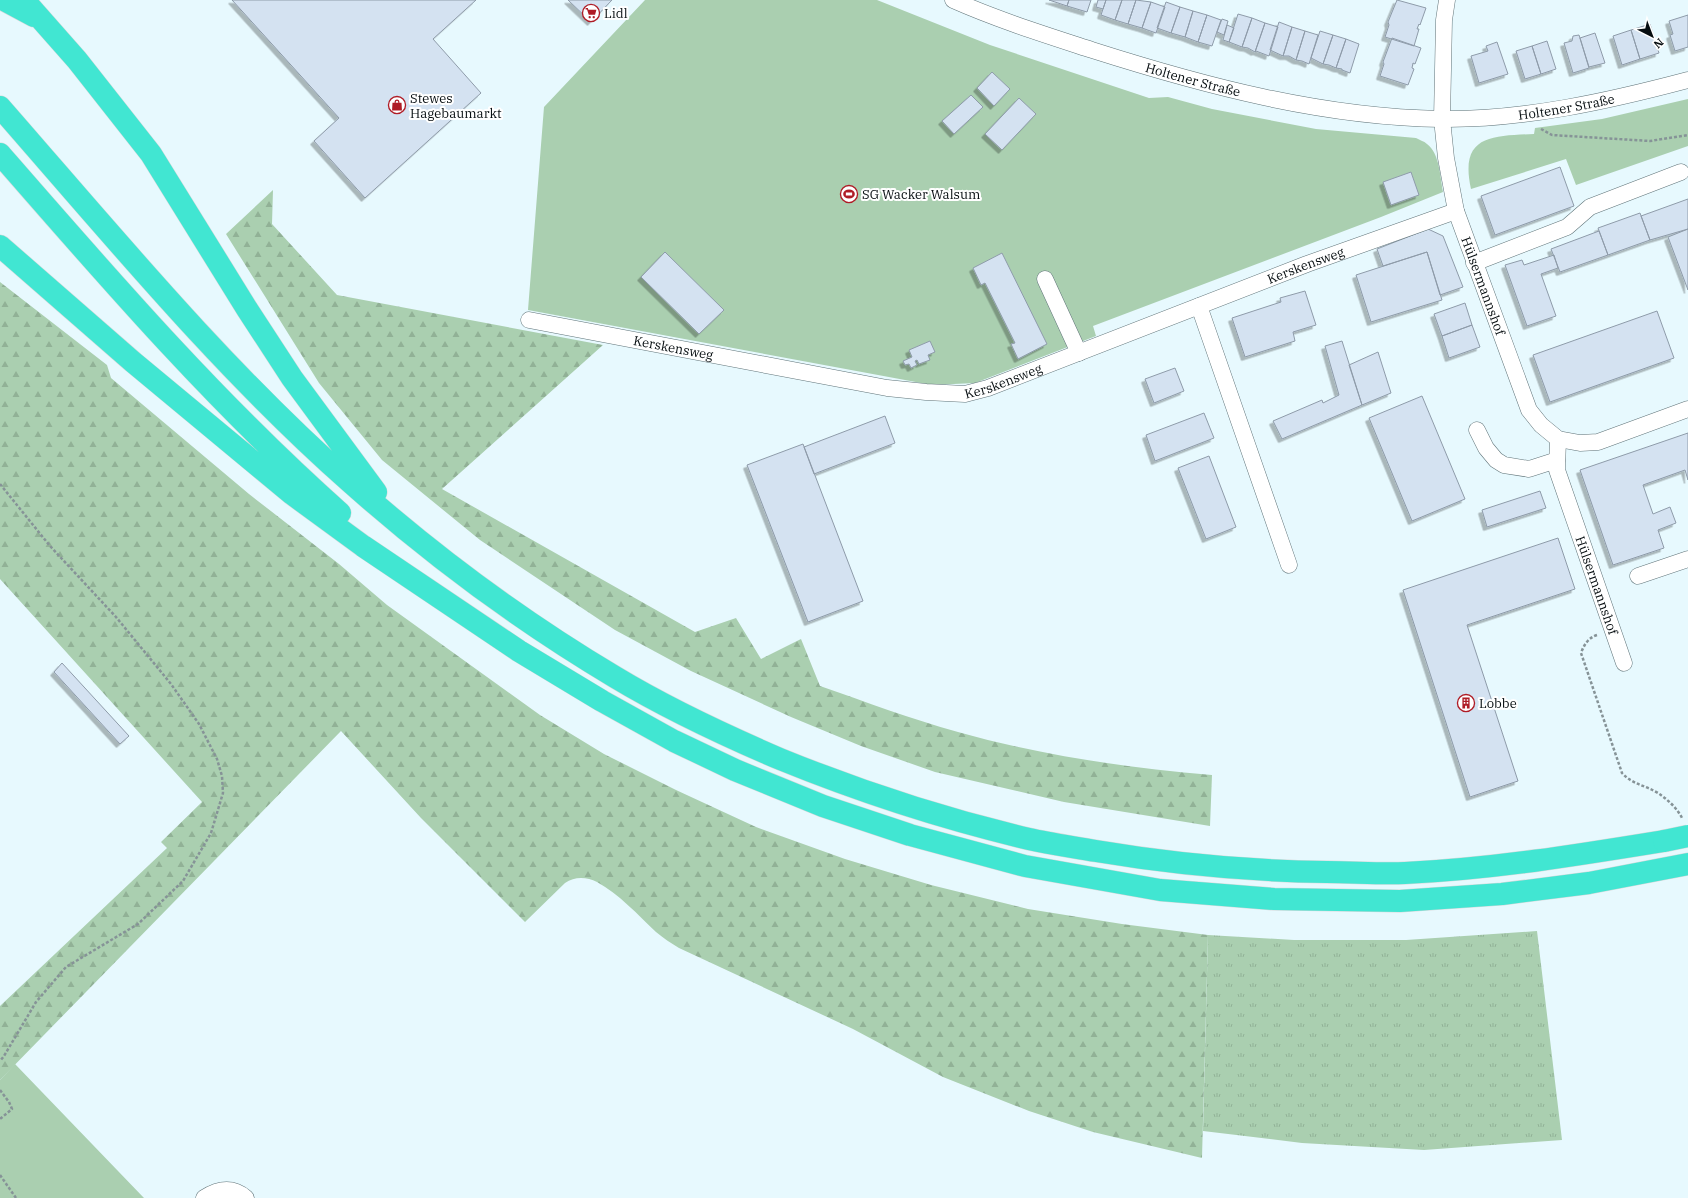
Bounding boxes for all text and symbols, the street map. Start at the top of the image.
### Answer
supermarket icon: Lidl [581,3,601,23]
place label: Lidl [604,5,628,22]
north arrow [1632,16,1672,56]
text: N [1651,35,1667,52]
street label: Holtener Straße [1144,58,1242,100]
place label: Stewes Hagebaumarkt [410,90,502,122]
street label: Holtener Straße [1517,90,1616,123]
shop icon: Stewes Hagebaumarkt [387,95,407,115]
sports icon: SG Wacker Walsum [839,184,859,204]
place label: SG Wacker Walsum [862,186,980,203]
street label: Hülsermannshof [1458,234,1510,339]
street label: Kerskensweg [1265,243,1346,287]
street label: Kerskensweg [632,332,715,363]
street label: Kerskensweg [963,359,1044,402]
street label: Hülsermannshof [1572,534,1623,638]
building icon: Lobbe [1456,693,1476,713]
place label: Lobbe [1479,695,1517,712]

